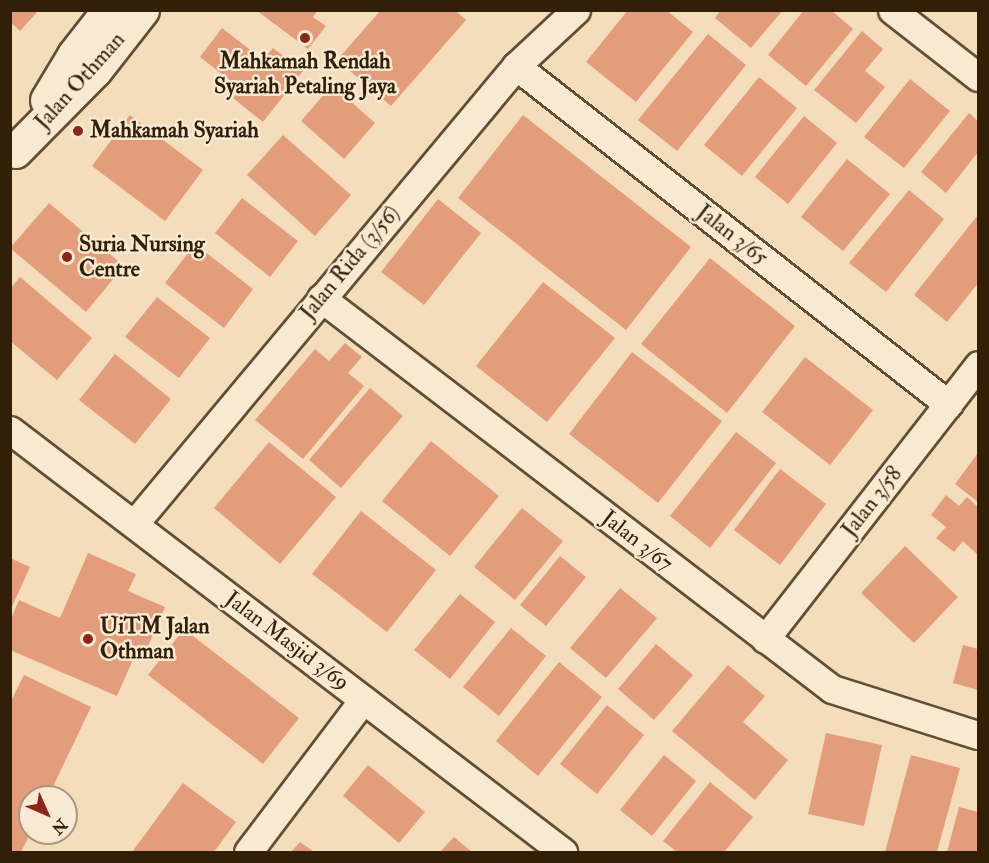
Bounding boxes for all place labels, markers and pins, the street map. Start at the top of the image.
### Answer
marker: Mahkamah Rendah Syariah Petaling Jaya [298,31,312,45]
place label: Mahkamah Rendah Syariah Petaling Jaya [214,48,396,100]
place label: Mahkamah Syariah [90,118,259,144]
marker: Mahkamah Syariah [71,124,85,138]
place label: Suria Nursing Centre [79,231,205,282]
marker: Suria Nursing Centre [60,250,74,264]
place label: UiTM Jalan Othman [100,613,210,664]
marker: UiTM Jalan Othman [81,632,95,646]

